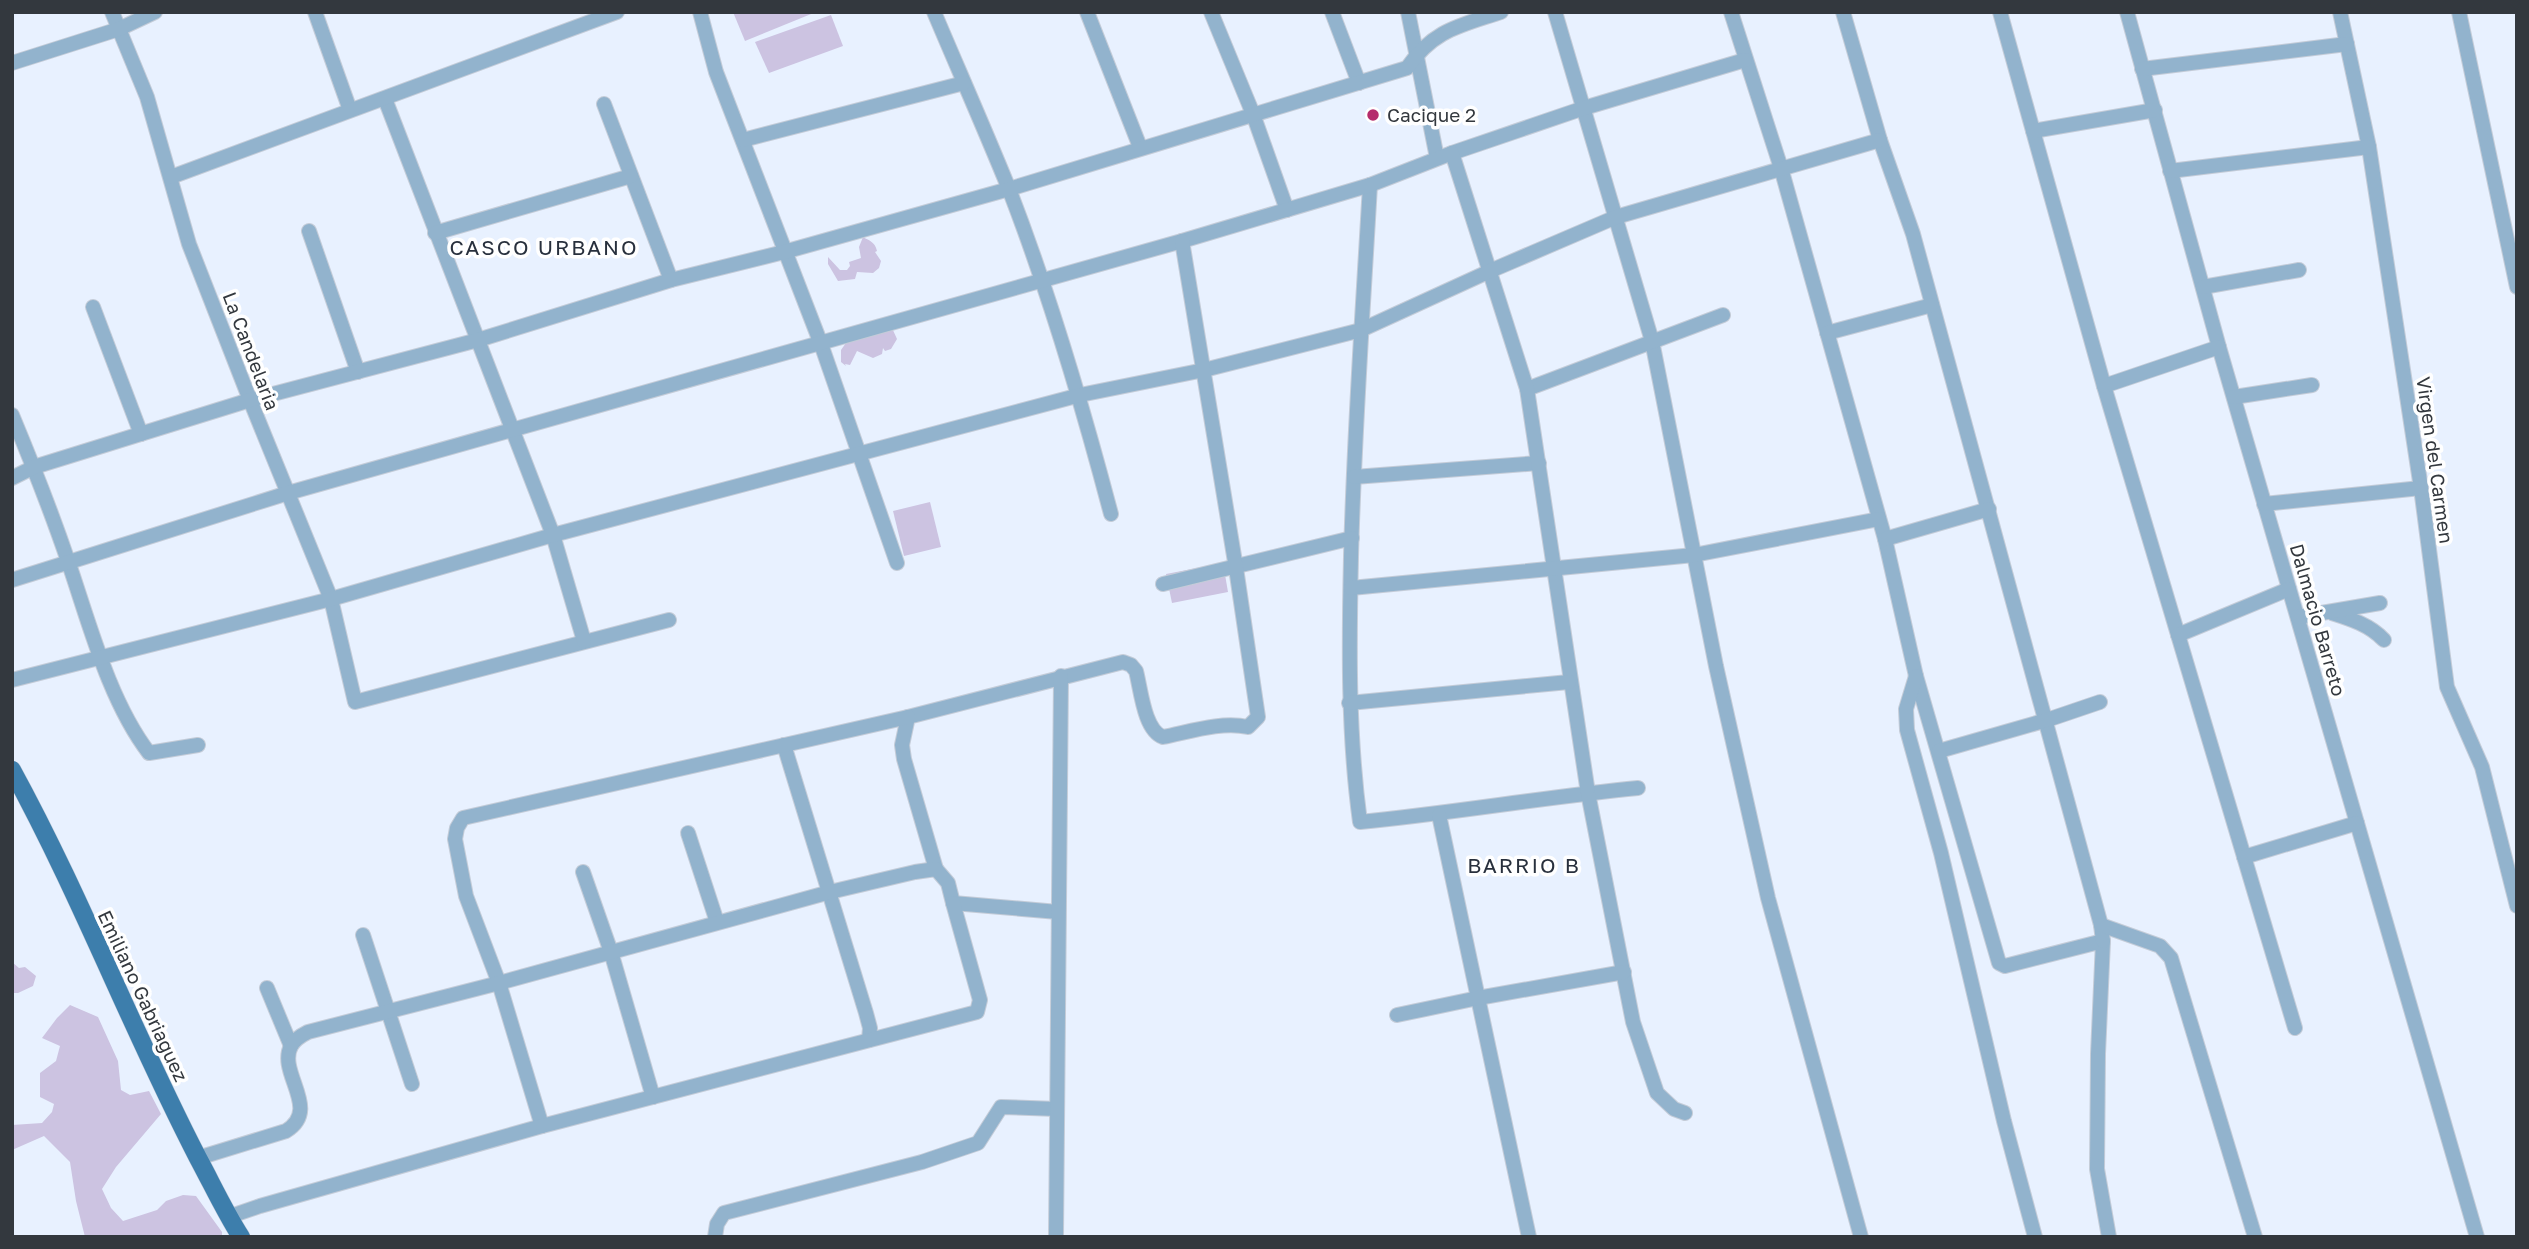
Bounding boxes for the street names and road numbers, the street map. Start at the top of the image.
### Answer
street label: La Candelaria [218,289,285,413]
street label: Virgen del Carmen [2412,375,2459,545]
street label: Dalmacio Barreto [2286,541,2351,699]
street label: Emiliano Gabriaguez [94,907,193,1085]

